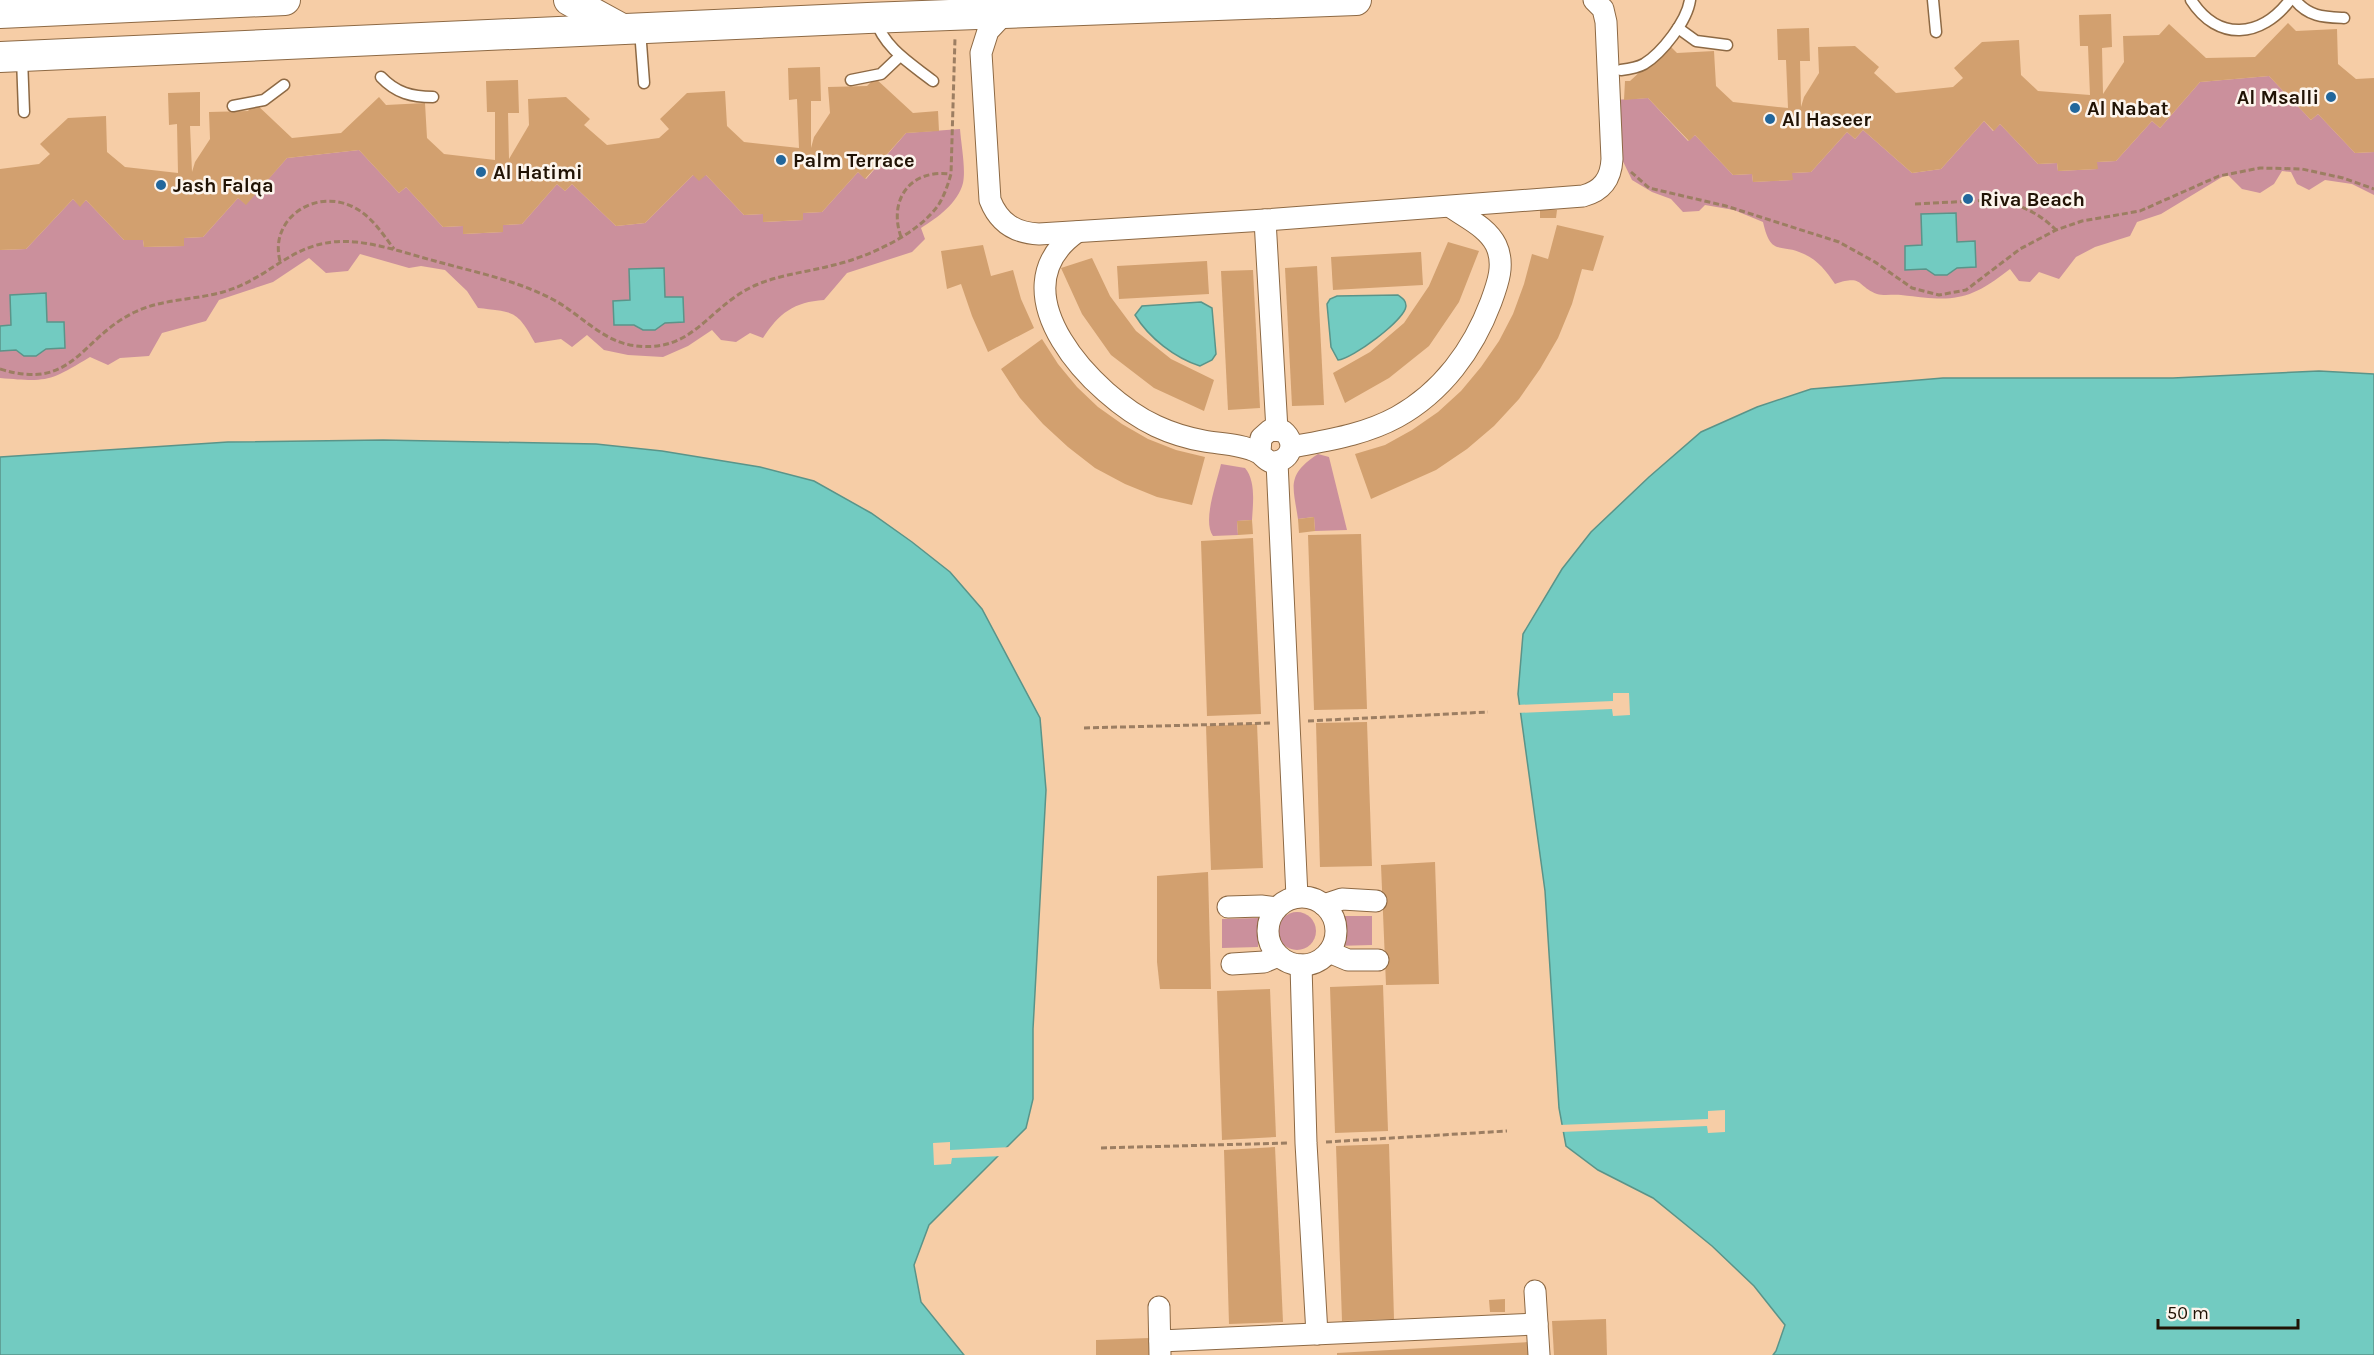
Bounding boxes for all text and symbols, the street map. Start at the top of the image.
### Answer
place label: Al Msalli [2237,86,2319,109]
marker: Al Msalli [2324,90,2338,104]
place label: Al Nabat [2087,97,2169,120]
marker: Al Nabat [2068,101,2082,115]
place label: Al Haseer [1782,108,1871,131]
marker: Al Haseer [1763,112,1777,126]
place label: Palm Terrace [793,149,915,172]
marker: Palm Terrace [774,153,788,167]
place label: Al Hatimi [493,161,582,184]
marker: Al Hatimi [474,165,488,179]
place label: Jash Falqa [173,174,274,197]
marker: Jash Falqa [154,178,168,192]
place label: Riva Beach [1980,188,2085,211]
marker: Riva Beach [1961,192,1975,206]
scale bar [2158,1292,2298,1330]
text: 50 m [2167,1302,2209,1324]

